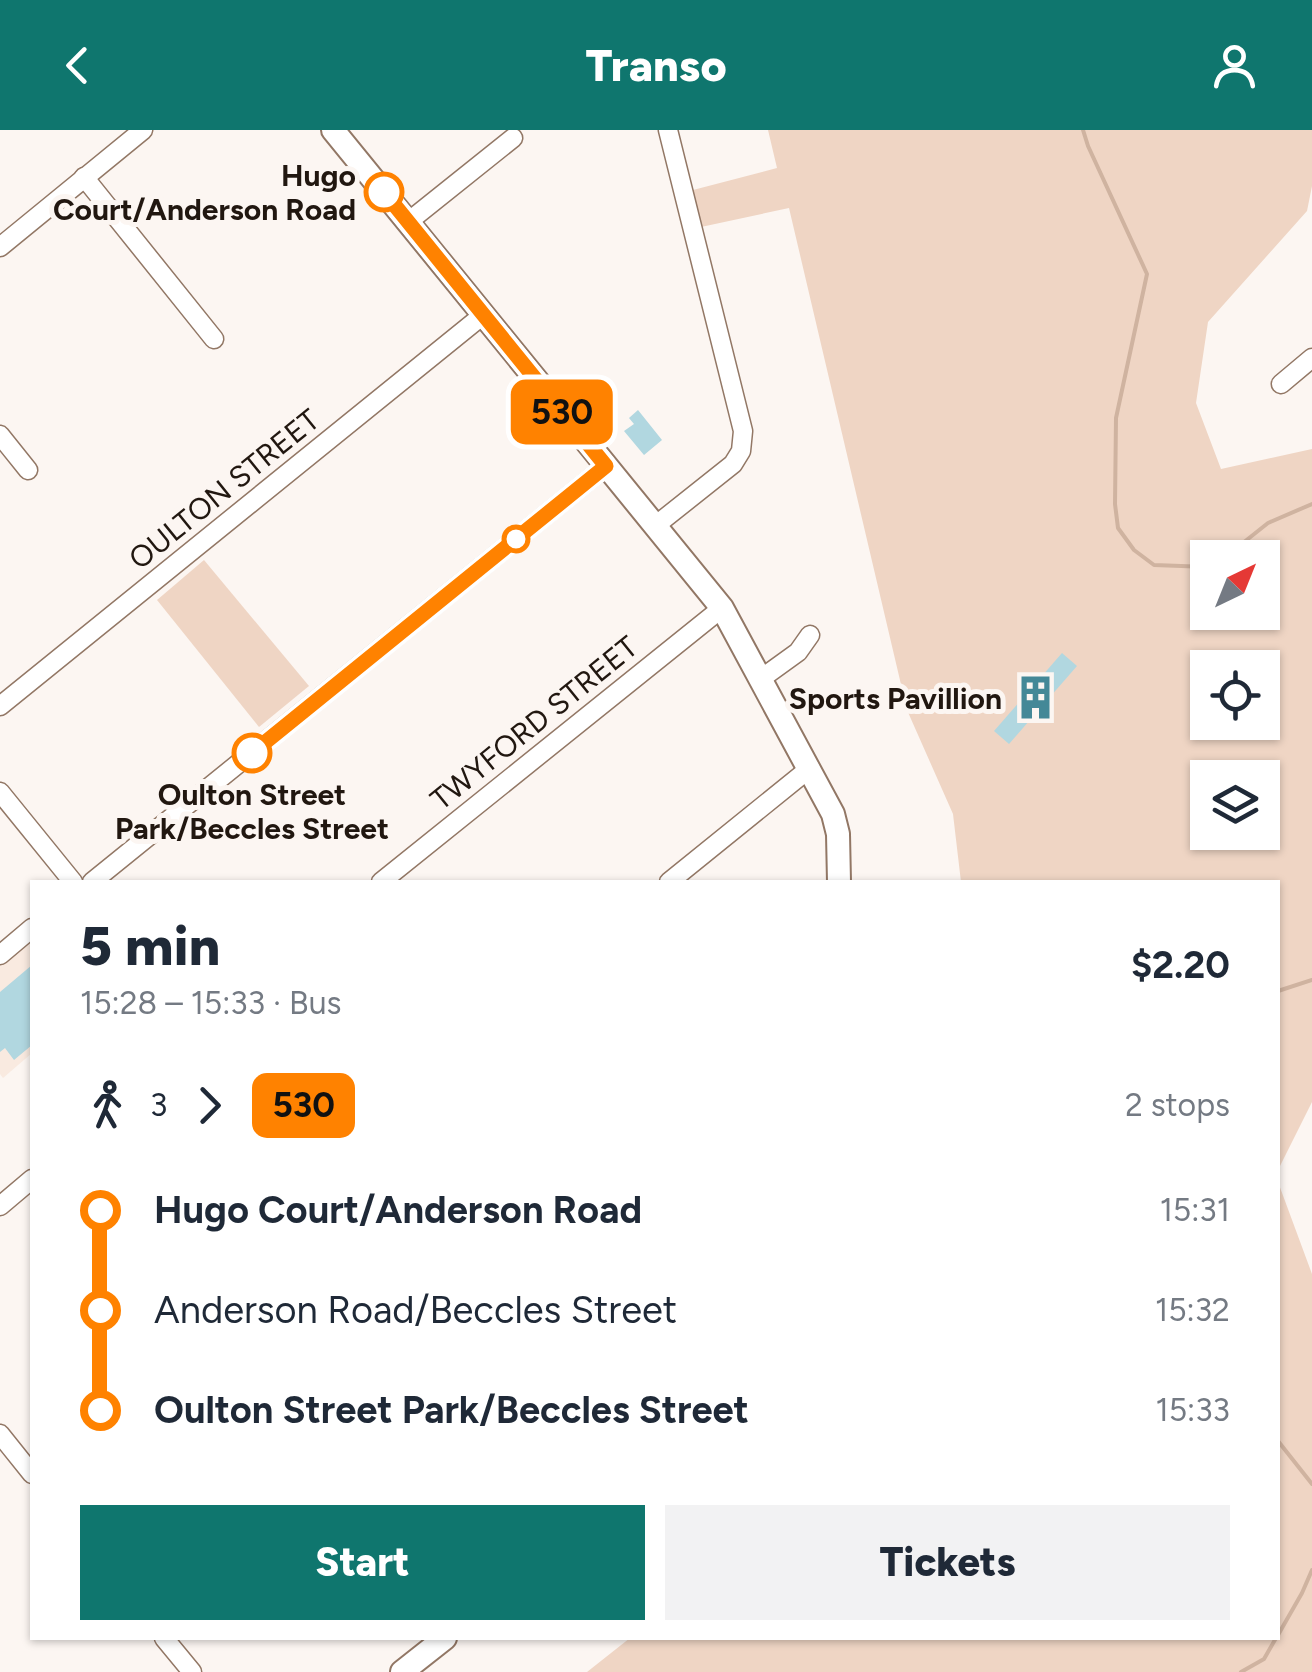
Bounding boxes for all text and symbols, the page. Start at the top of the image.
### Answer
icon: back [50,38,105,93]
text: Transo [585,38,727,92]
icon: person [1207,38,1262,93]
place label: Hugo Court/Anderson Road [53,157,356,228]
marker: Hugo Court/Anderson Road [365,173,403,211]
line badge: 530 [504,380,620,444]
text: 530 [531,391,593,433]
street label: OULTON STREET [121,401,327,577]
unlabelled marker [503,526,529,552]
north arrow [1190,540,1280,630]
map controls [1190,540,1280,850]
street label: TWYFORD STREET [423,628,645,818]
button: locate [1190,650,1280,740]
building icon: Sports Pavillion [1011,674,1059,722]
place label: Sports Pavillion [789,680,1002,717]
marker: Oulton Street Park/Beccles Street [233,734,271,772]
button: layers [1190,760,1280,850]
place label: Oulton Street Park/Beccles Street [115,776,389,847]
text: 5 min [80,913,220,979]
text: $2.20 [1131,942,1230,988]
text: 15:28 – 15:33 · Bus [80,984,341,1022]
icon: walk [80,1078,135,1133]
icon: forward [182,1078,237,1133]
text: 530 [272,1084,335,1126]
text: 3 [150,1086,167,1124]
text: 2 stops [1125,1086,1230,1124]
text: Hugo Court/Anderson Road [154,1187,642,1233]
text: 15:31 [1160,1191,1230,1229]
text: Anderson Road/Beccles Street [154,1287,677,1333]
text: 15:32 [1155,1291,1230,1329]
text: Oulton Street Park/Beccles Street [154,1387,749,1433]
text: 15:33 [1155,1391,1230,1429]
button: Start [80,1505,645,1620]
button: Tickets [665,1505,1230,1620]

